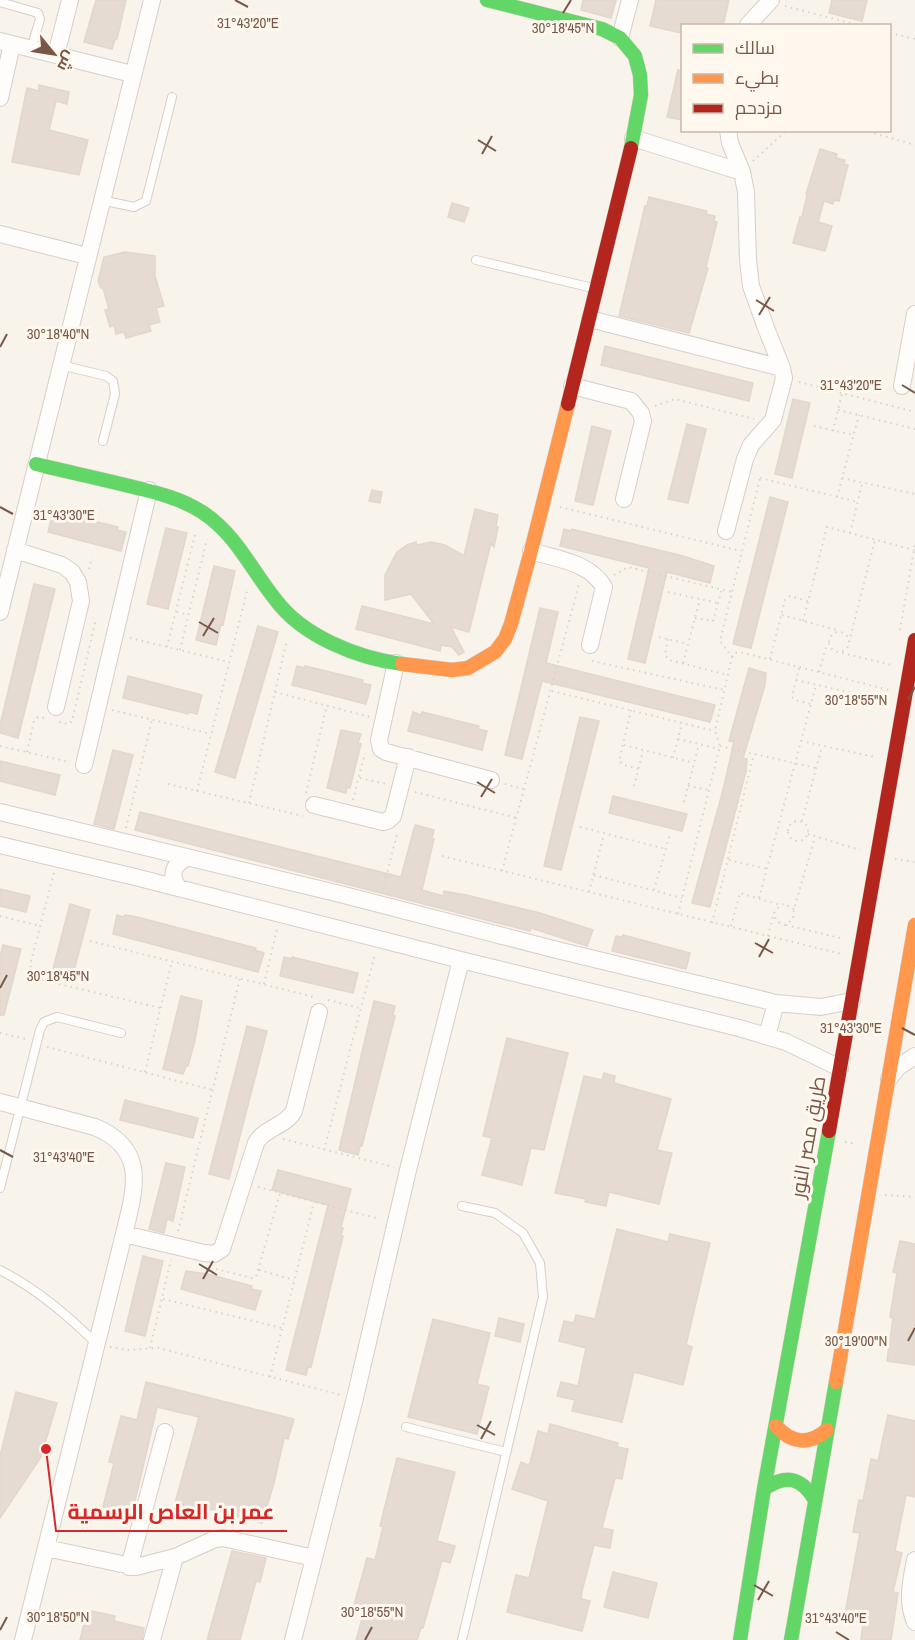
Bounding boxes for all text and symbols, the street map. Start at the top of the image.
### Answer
text: 31°43'20"E [217,12,279,33]
text: 30°18'45"N [532,17,594,38]
north arrow [24,24,84,84]
legend [681,24,891,132]
text: سالك [735,35,775,60]
text: ش [52,47,82,76]
text: بطيء [735,65,779,92]
text: مزدحم [735,95,783,120]
text: 30°18'40"N [27,323,89,344]
text: 31°43'20"E [820,374,882,395]
text: 31°43'30"E [33,504,95,525]
text: 30°18'55"N [825,689,887,710]
text: 30°18'45"N [27,965,89,986]
text: 31°43'30"E [820,1017,882,1038]
street label: طريق مصر النور [783,1074,832,1201]
text: 31°43'40"E [33,1146,95,1167]
text: 30°19'00"N [825,1330,887,1351]
callout: عمر بن العاص الرسمية [56,1492,287,1531]
text: عمر بن العاص الرسمية [68,1497,274,1526]
text: 30°18'55"N [341,1601,403,1622]
text: 30°18'50"N [27,1606,89,1627]
text: 31°43'40"E [805,1607,867,1628]

